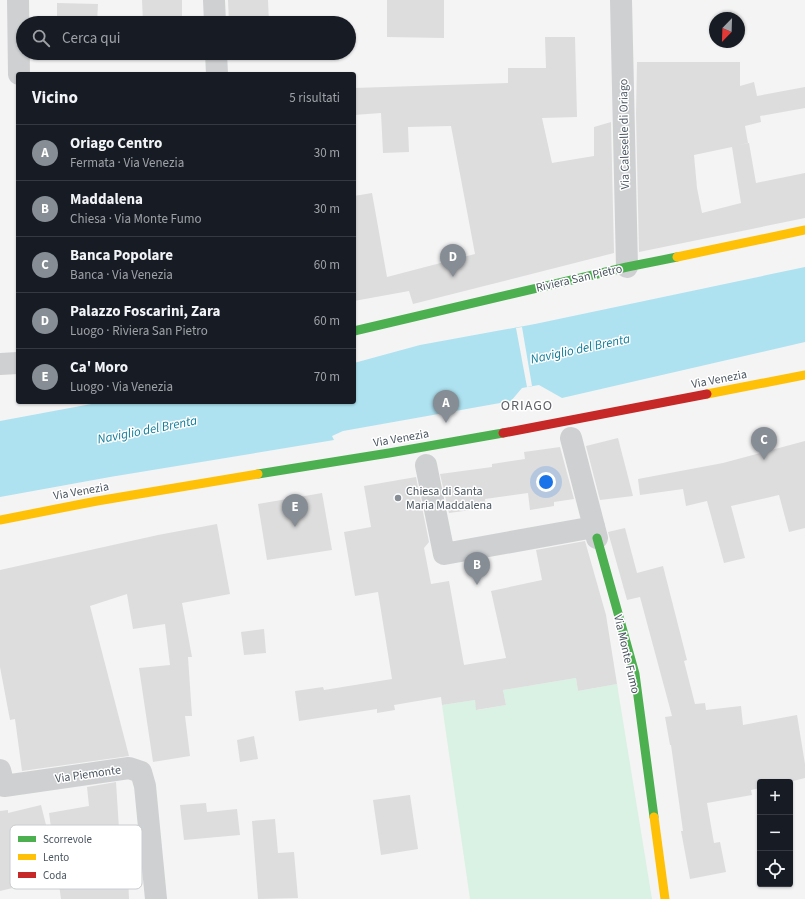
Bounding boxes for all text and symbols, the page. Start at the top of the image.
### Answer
north arrow [709,12,745,48]
search box [16,16,356,60]
icon: search [30,27,52,49]
text: Cerca qui [62,28,121,49]
street label: Via Caleselle di Oriago [615,79,634,189]
text: Vicino [32,86,78,110]
text: 5 risultati [289,89,340,107]
text: Oriago Centro [70,133,162,154]
text: A [41,144,49,162]
text: 30 m [314,144,340,162]
text: Fermata · Via Venezia [70,154,184,172]
text: Maddalena [70,189,143,210]
text: B [41,200,49,218]
text: 30 m [314,200,340,218]
text: Chiesa · Via Monte Fumo [70,210,202,228]
pin: D [440,244,466,277]
text: Banca Popolare [70,245,173,266]
text: C [41,256,49,274]
text: 60 m [314,256,340,274]
street label: Riviera San Pietro [534,260,624,297]
text: Banca · Via Venezia [70,266,173,284]
text: Palazzo Foscarini, Zara [70,301,220,322]
text: D [41,312,49,330]
text: 60 m [314,312,340,330]
text: Luogo · Riviera San Pietro [70,322,208,340]
water label: Naviglio del Brenta [529,330,632,368]
text: Ca' Moro [70,357,128,378]
street label: Via Venezia [690,366,748,393]
text: E [41,368,49,386]
text: 70 m [314,368,340,386]
text: Luogo · Via Venezia [70,378,173,396]
pin: A [433,390,459,423]
district label: ORIAGO [501,396,553,416]
water label: Naviglio del Brenta [96,411,199,448]
street label: Via Venezia [372,425,430,452]
pin: C [751,427,777,460]
your location [536,472,556,492]
street label: Via Venezia [52,478,110,505]
place label: Chiesa di Santa Maria Maddalena [406,483,492,514]
marker: Chiesa di Santa Maria Maddalena [393,493,403,503]
pin: E [282,494,308,527]
pin: B [464,552,490,585]
street label: Via Monte Fumo [609,613,644,695]
street label: Via Piemonte [54,761,122,788]
map controls [757,779,793,887]
button: + [757,779,793,815]
button: − [757,815,793,851]
legend [10,825,142,889]
text: Scorrevole [43,832,93,847]
text: Lento [43,850,69,865]
button: locate [757,851,793,887]
text: Coda [43,868,67,883]

